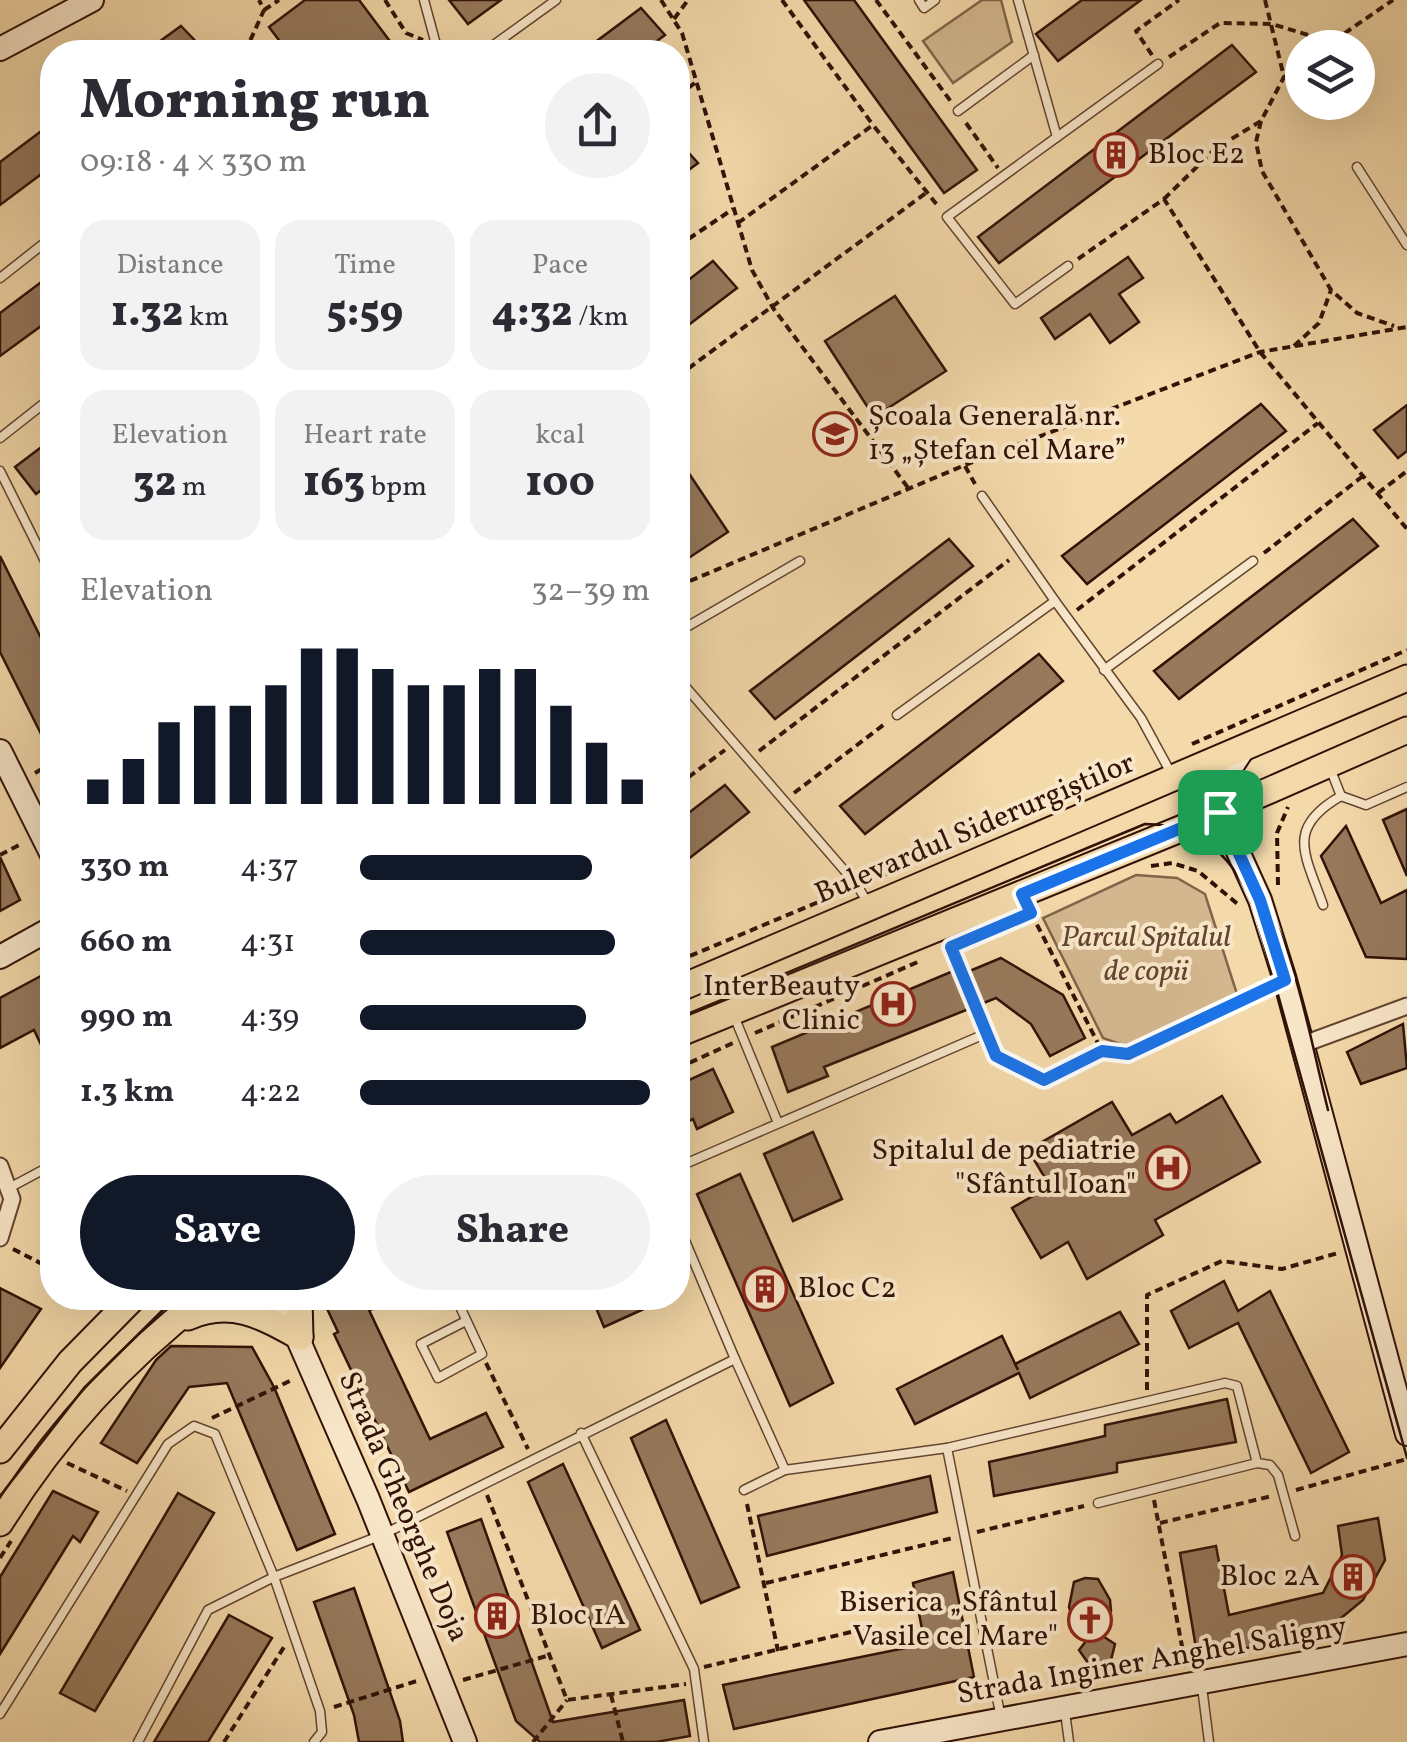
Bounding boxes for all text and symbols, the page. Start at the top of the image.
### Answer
map controls [1285,30,1375,120]
button: layers [1285,30,1375,120]
text: Morning run [80,65,430,141]
button: share [545,73,650,178]
building icon: Bloc E2 [1093,132,1139,178]
place label: Bloc E2 [1148,134,1245,176]
text: 09:18 · 4 × 330 m [80,141,307,185]
text: Distance [116,246,224,285]
text: Time [334,246,396,285]
text: Pace [532,246,588,285]
text: 1.32 [111,285,183,344]
text: 5:59 [327,285,403,344]
text: 4:32 [492,285,573,344]
text: km [183,298,229,337]
text: /km [573,298,628,337]
place label: Școala Generală nr. 13 „Ștefan cel Mare” [868,396,1126,472]
school or university icon: Școala Generală nr. 13 „Ștefan cel Mare” [812,411,858,457]
text: Elevation [112,416,228,455]
text: Heart rate [303,416,427,455]
text: kcal [535,416,585,455]
text: 32 [133,455,176,514]
text: 163 [303,455,365,514]
text: 100 [525,455,595,514]
text: m [176,468,207,507]
text: bpm [365,468,427,507]
text: Elevation [80,570,213,614]
text: 32–39 m [531,570,650,614]
street label: Bulevardul Siderurgiștilor [809,743,1141,915]
pin [1178,770,1263,855]
icon: arrive [1193,785,1248,840]
text: 330 m [80,846,169,890]
text: 4:37 [240,846,299,890]
park label: Parcul Spitalul de copii [1061,917,1231,993]
text: 660 m [80,921,172,965]
text: 4:31 [240,921,296,965]
place label: InterBeauty Clinic [703,966,860,1042]
hospital icon: InterBeauty Clinic [870,981,916,1027]
text: 990 m [80,996,173,1040]
text: 4:39 [240,996,299,1040]
text: 1.3 km [80,1071,174,1115]
text: 4:22 [240,1071,301,1115]
place label: Spitalul de pediatrie "Sfântul Ioan" [872,1130,1136,1206]
hospital icon: Spitalul de pediatrie "Sfântul Ioan" [1145,1145,1191,1191]
button: Save [80,1175,355,1290]
button: Share [375,1175,650,1290]
building icon: Bloc C2 [742,1266,788,1312]
place label: Bloc C2 [798,1268,897,1310]
street label: Strada Gheorghe Doja [327,1365,479,1649]
building icon: Bloc 2A [1330,1554,1376,1600]
place label: Bloc 2A [1220,1556,1320,1598]
place label: Biserica „Sfântul Vasile cel Mare" [839,1582,1058,1658]
building icon: Bloc 1A [474,1593,520,1639]
place label: Bloc 1A [530,1595,626,1637]
church icon: Biserica „Sfântul Vasile cel Mare" [1067,1597,1113,1643]
street label: Strada Inginer Anghel Saligny [954,1606,1350,1716]

